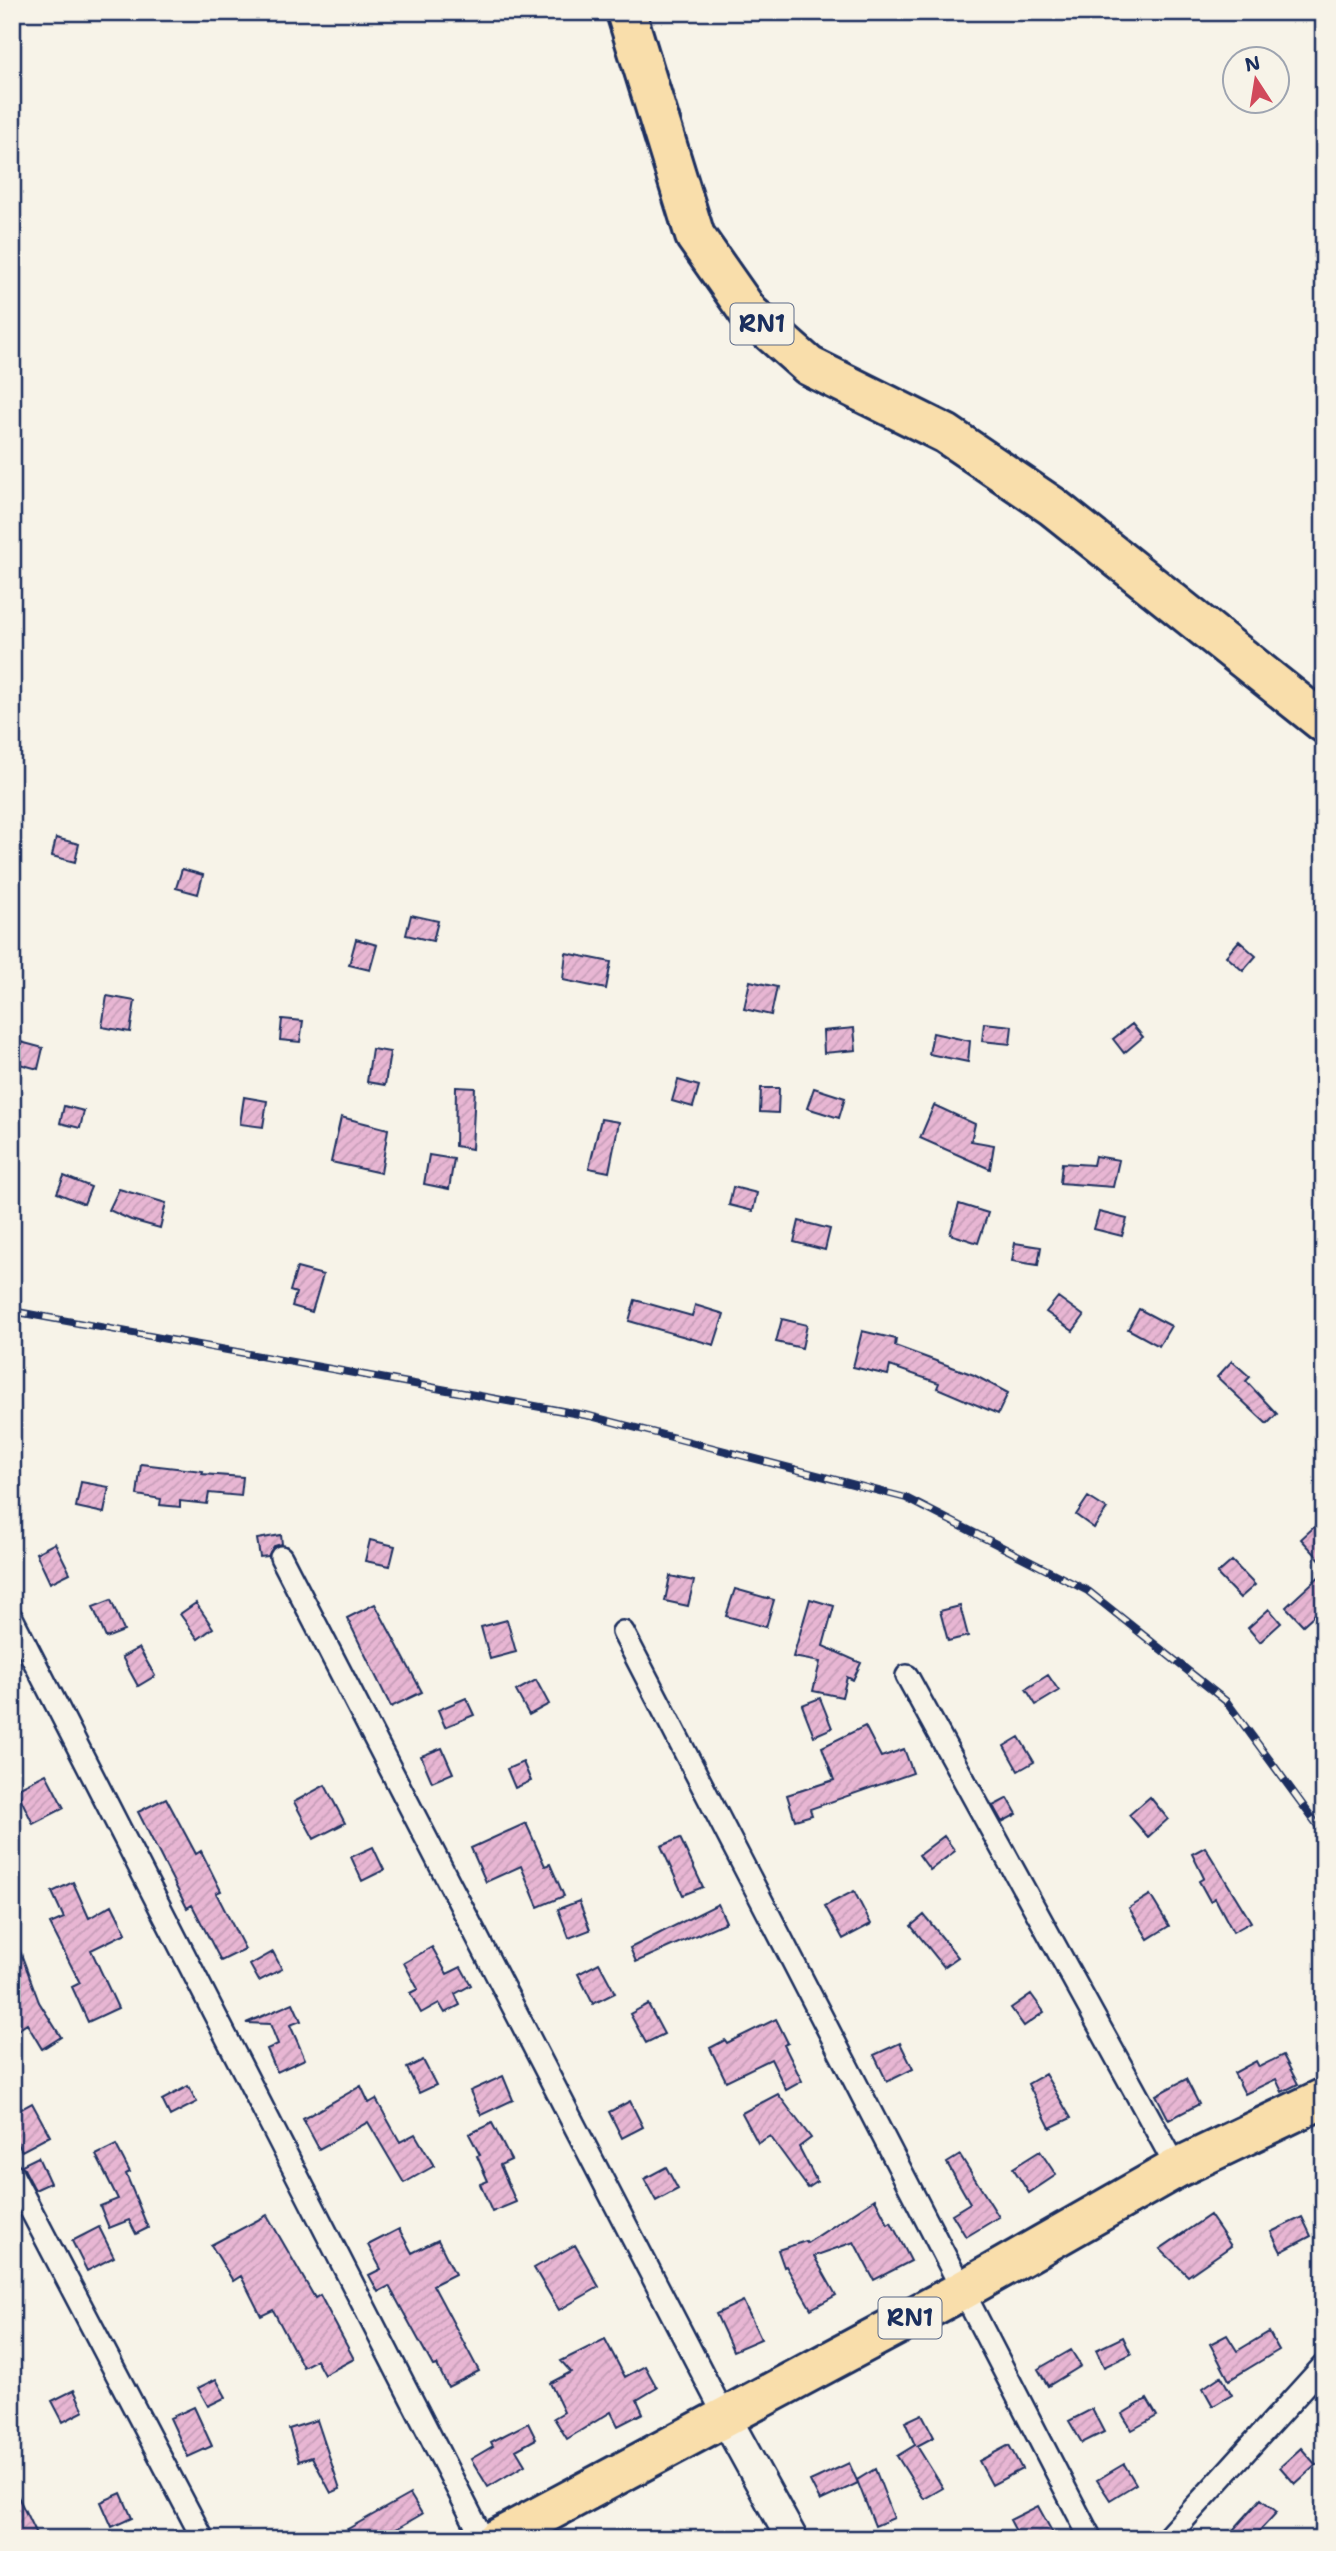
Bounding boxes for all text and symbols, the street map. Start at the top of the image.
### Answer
north arrow [1220,46,1290,116]
text: N [1243,50,1263,78]
road number: RN1 [730,304,794,344]
road number: RN1 [878,2298,942,2339]

